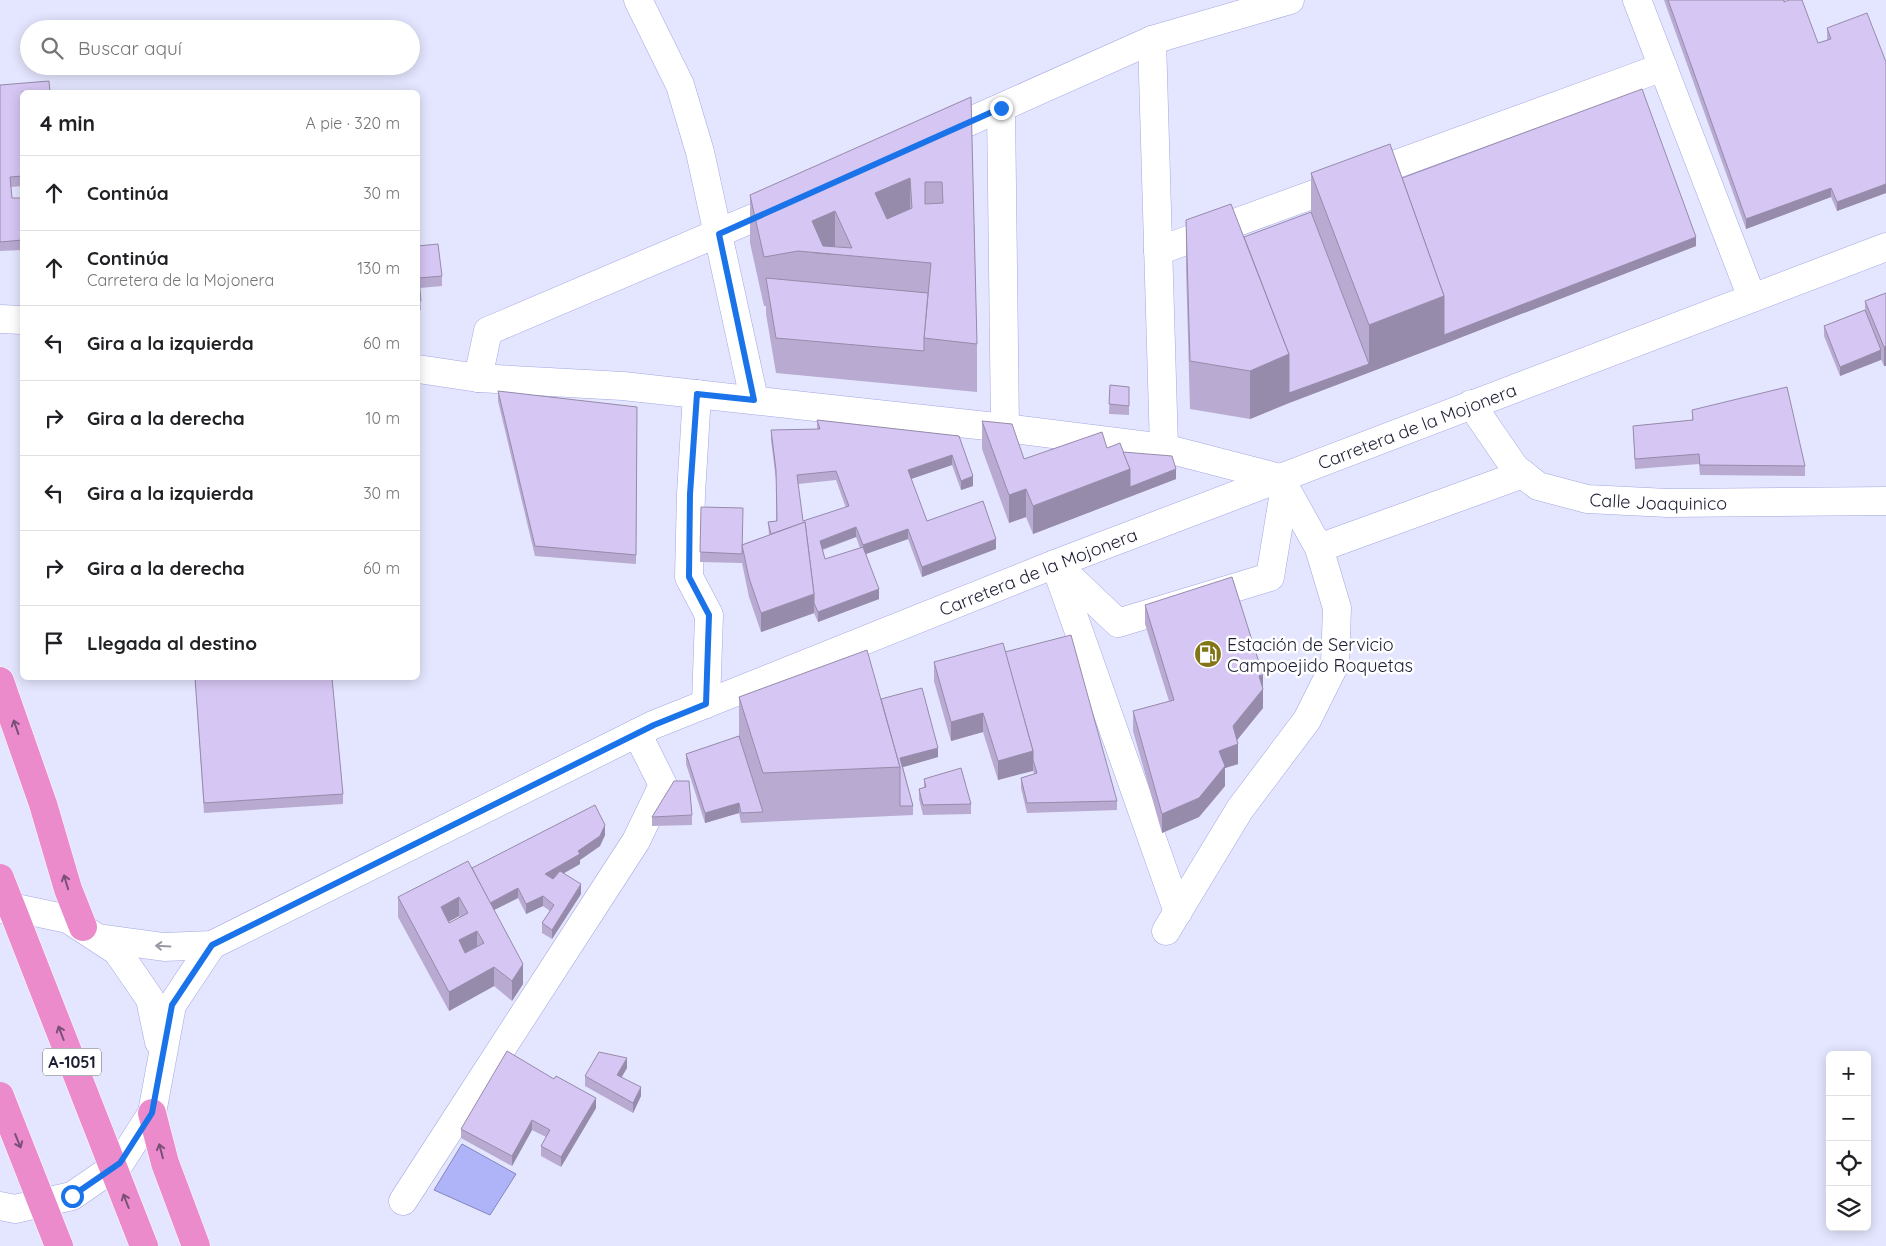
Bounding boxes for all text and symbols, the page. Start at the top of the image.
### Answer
search box [20,20,420,75]
icon: search [38,34,66,62]
text: Buscar aquí [78,36,182,60]
route end [990,97,1013,120]
text: 4 min [40,110,95,136]
text: A pie · 320 m [306,113,400,133]
icon: ahead [40,179,68,207]
text: Continúa [87,181,169,205]
text: 30 m [363,183,400,203]
text: Continúa [87,246,169,270]
icon: ahead [40,254,68,282]
text: 130 m [357,258,400,278]
text: Carretera de la Mojonera [87,270,274,290]
icon: left [40,329,68,357]
text: Gira a la izquierda [87,331,254,355]
text: 60 m [363,333,400,353]
street label: Carretera de la Mojonera [1314,378,1520,474]
icon: right [40,404,68,432]
text: Gira a la derecha [87,406,245,430]
text: 10 m [366,408,400,428]
icon: left [40,479,68,507]
text: Gira a la izquierda [87,481,254,505]
text: 30 m [363,483,400,503]
street label: Calle Joaquinico [1589,488,1727,515]
street label: Carretera de la Mojonera [936,522,1140,621]
icon: right [40,554,68,582]
text: Gira a la derecha [87,556,245,580]
text: 60 m [363,558,400,578]
icon: arrive [40,629,68,657]
text: Llegada al destino [87,631,257,655]
place label: Estación de Servicio Campoejido Roquetas [1227,633,1413,677]
fuel station icon: Estación de Servicio Campoejido Roquetas [1193,639,1223,669]
one-way arrow [11,720,20,735]
one-way arrow [60,874,70,890]
one-way arrow [155,942,171,951]
one-way arrow [55,1026,65,1041]
road number: A-1051 [43,1048,101,1076]
map controls [1826,1051,1871,1231]
button: + [1826,1051,1871,1096]
button: − [1826,1096,1871,1141]
one-way arrow [14,1133,23,1149]
button: locate [1826,1141,1871,1186]
one-way arrow [156,1143,166,1159]
route start [61,1185,84,1208]
button: layers [1826,1186,1871,1231]
one-way arrow [121,1193,130,1209]

